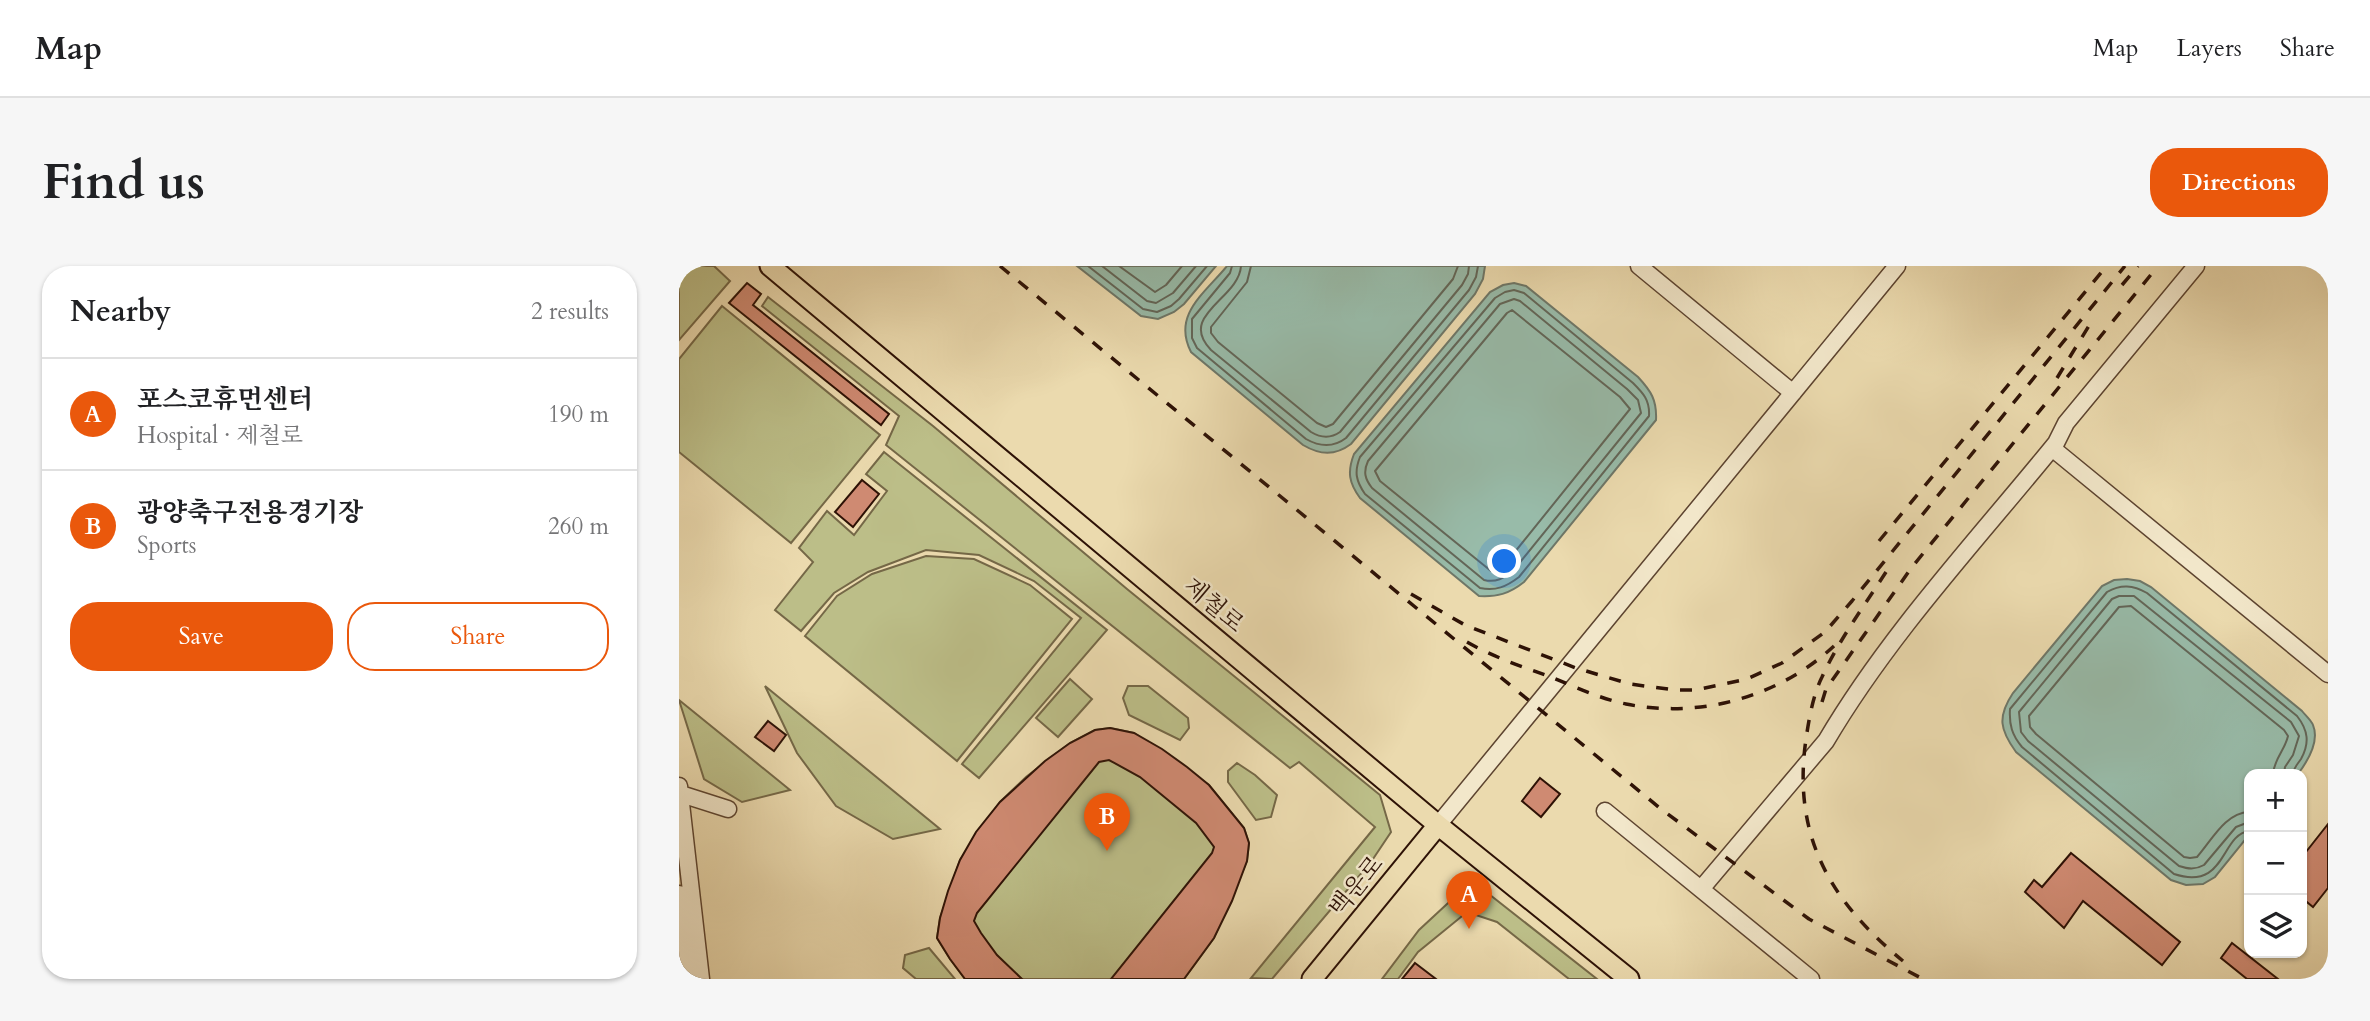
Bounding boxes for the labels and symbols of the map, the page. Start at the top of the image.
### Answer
your location [1487,544,1521,578]
street label: 제철로 [1176,570,1251,640]
pin: B [1084,793,1130,851]
street label: 백운로 [1322,849,1391,924]
pin: A [1446,871,1492,929]

